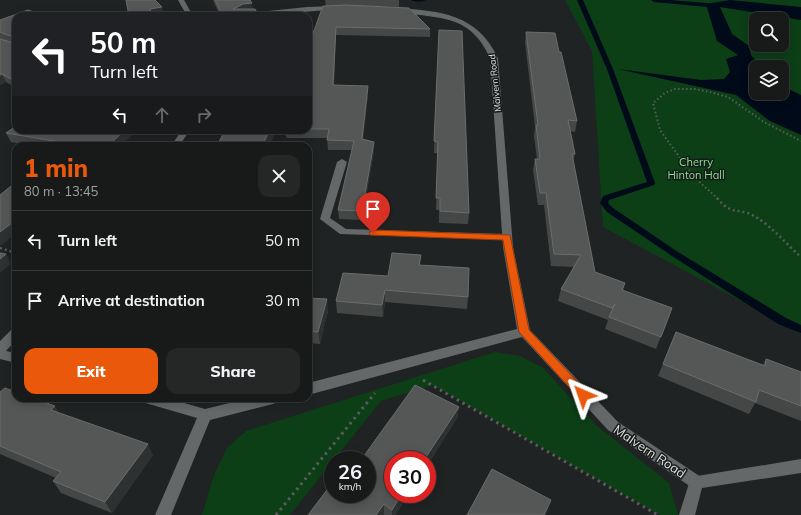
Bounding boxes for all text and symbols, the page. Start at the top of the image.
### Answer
map controls [749,12,789,100]
button: search [749,12,789,52]
text: 50 m [90,25,156,60]
icon: left [24,28,76,80]
street label: Malvern Road [486,54,503,112]
text: Turn left [90,60,158,83]
button: layers [749,60,789,100]
icon: left [109,104,131,126]
icon: ahead [151,104,173,126]
icon: right [193,104,215,126]
text: 1 min [24,153,88,183]
button: close [258,155,300,197]
park label: Cherry Hinton Hall [667,155,725,182]
text: 80 m · 13:45 [24,183,98,199]
pin [356,192,390,233]
icon: arrive [362,198,384,220]
icon: left [24,230,46,252]
text: Turn left [58,231,117,250]
text: 50 m [265,231,300,250]
icon: arrive [24,290,46,312]
text: Arrive at destination [58,291,205,310]
text: 30 m [265,291,300,310]
button: Exit [24,348,158,394]
button: Share [166,348,300,394]
position arrow [562,374,604,416]
street label: Malvern Road [611,421,689,481]
speed limit sign: 30 [384,451,436,503]
text: 26 [338,459,362,484]
text: km/h [339,480,361,493]

